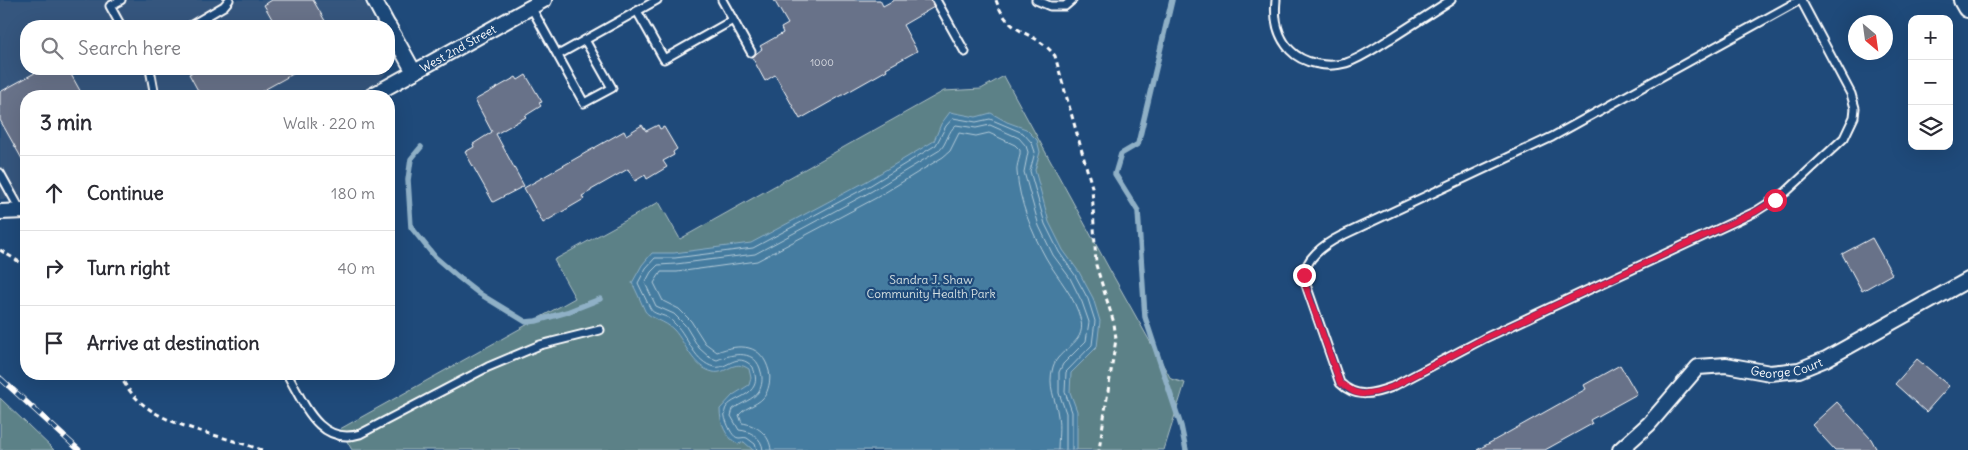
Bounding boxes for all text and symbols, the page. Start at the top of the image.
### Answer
north arrow [1848,15,1893,60]
map controls [1908,15,1953,150]
button: + [1908,15,1953,60]
search box [20,20,395,75]
street label: West 2nd Street [417,21,498,75]
icon: search [38,34,66,62]
text: Search here [78,36,181,60]
house number: 1000 [810,56,834,69]
button: − [1908,60,1953,105]
button: layers [1908,105,1953,150]
text: 3 min [40,109,92,136]
text: Walk · 220 m [283,113,375,133]
icon: ahead [40,179,68,207]
text: Continue [87,181,164,205]
text: 180 m [331,183,375,203]
route start [1764,189,1787,212]
icon: right [40,254,68,282]
text: Turn right [87,256,170,280]
text: 40 m [337,258,375,278]
route end [1293,264,1316,287]
park label: Sandra J. Shaw Community Health Park [866,272,996,301]
icon: arrive [40,329,68,357]
text: Arrive at destination [87,331,260,355]
street label: George Court [1749,354,1825,381]

